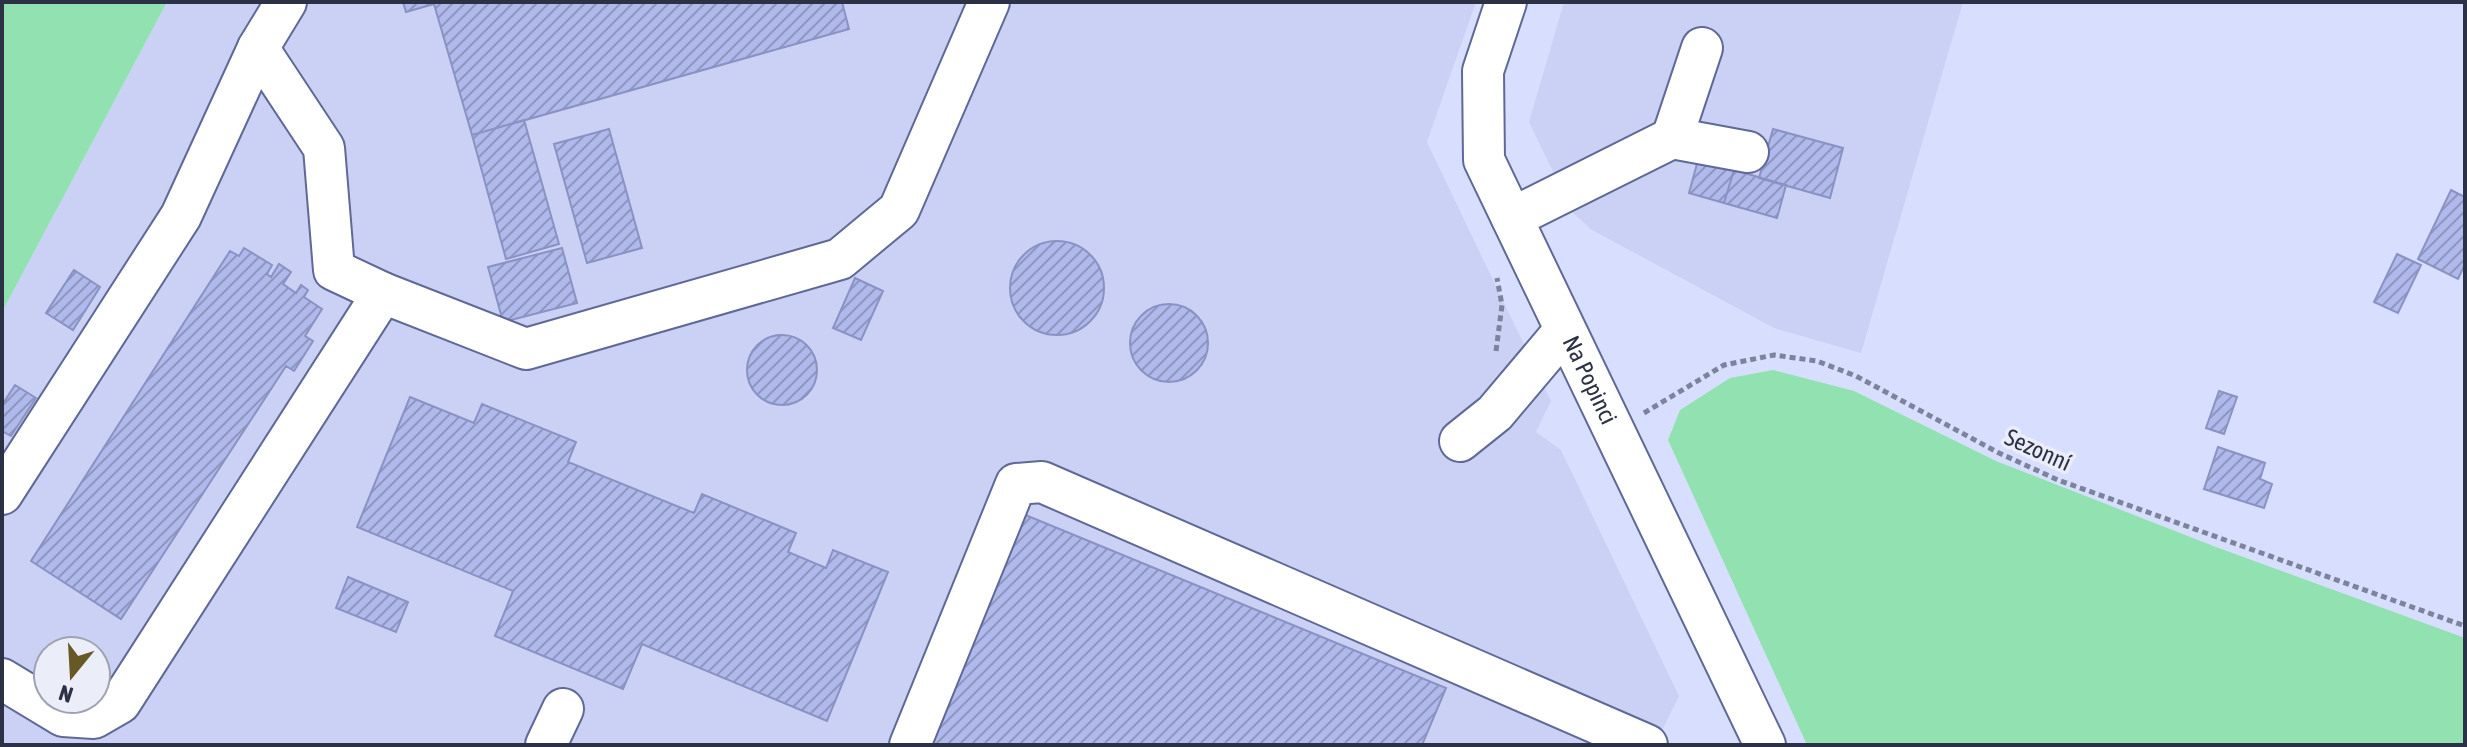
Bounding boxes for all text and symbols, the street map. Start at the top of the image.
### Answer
street label: Na Popinci [1558,332,1623,428]
street label: Sezonní [2001,423,2075,476]
north arrow [32,635,112,715]
text: N [56,680,76,708]

